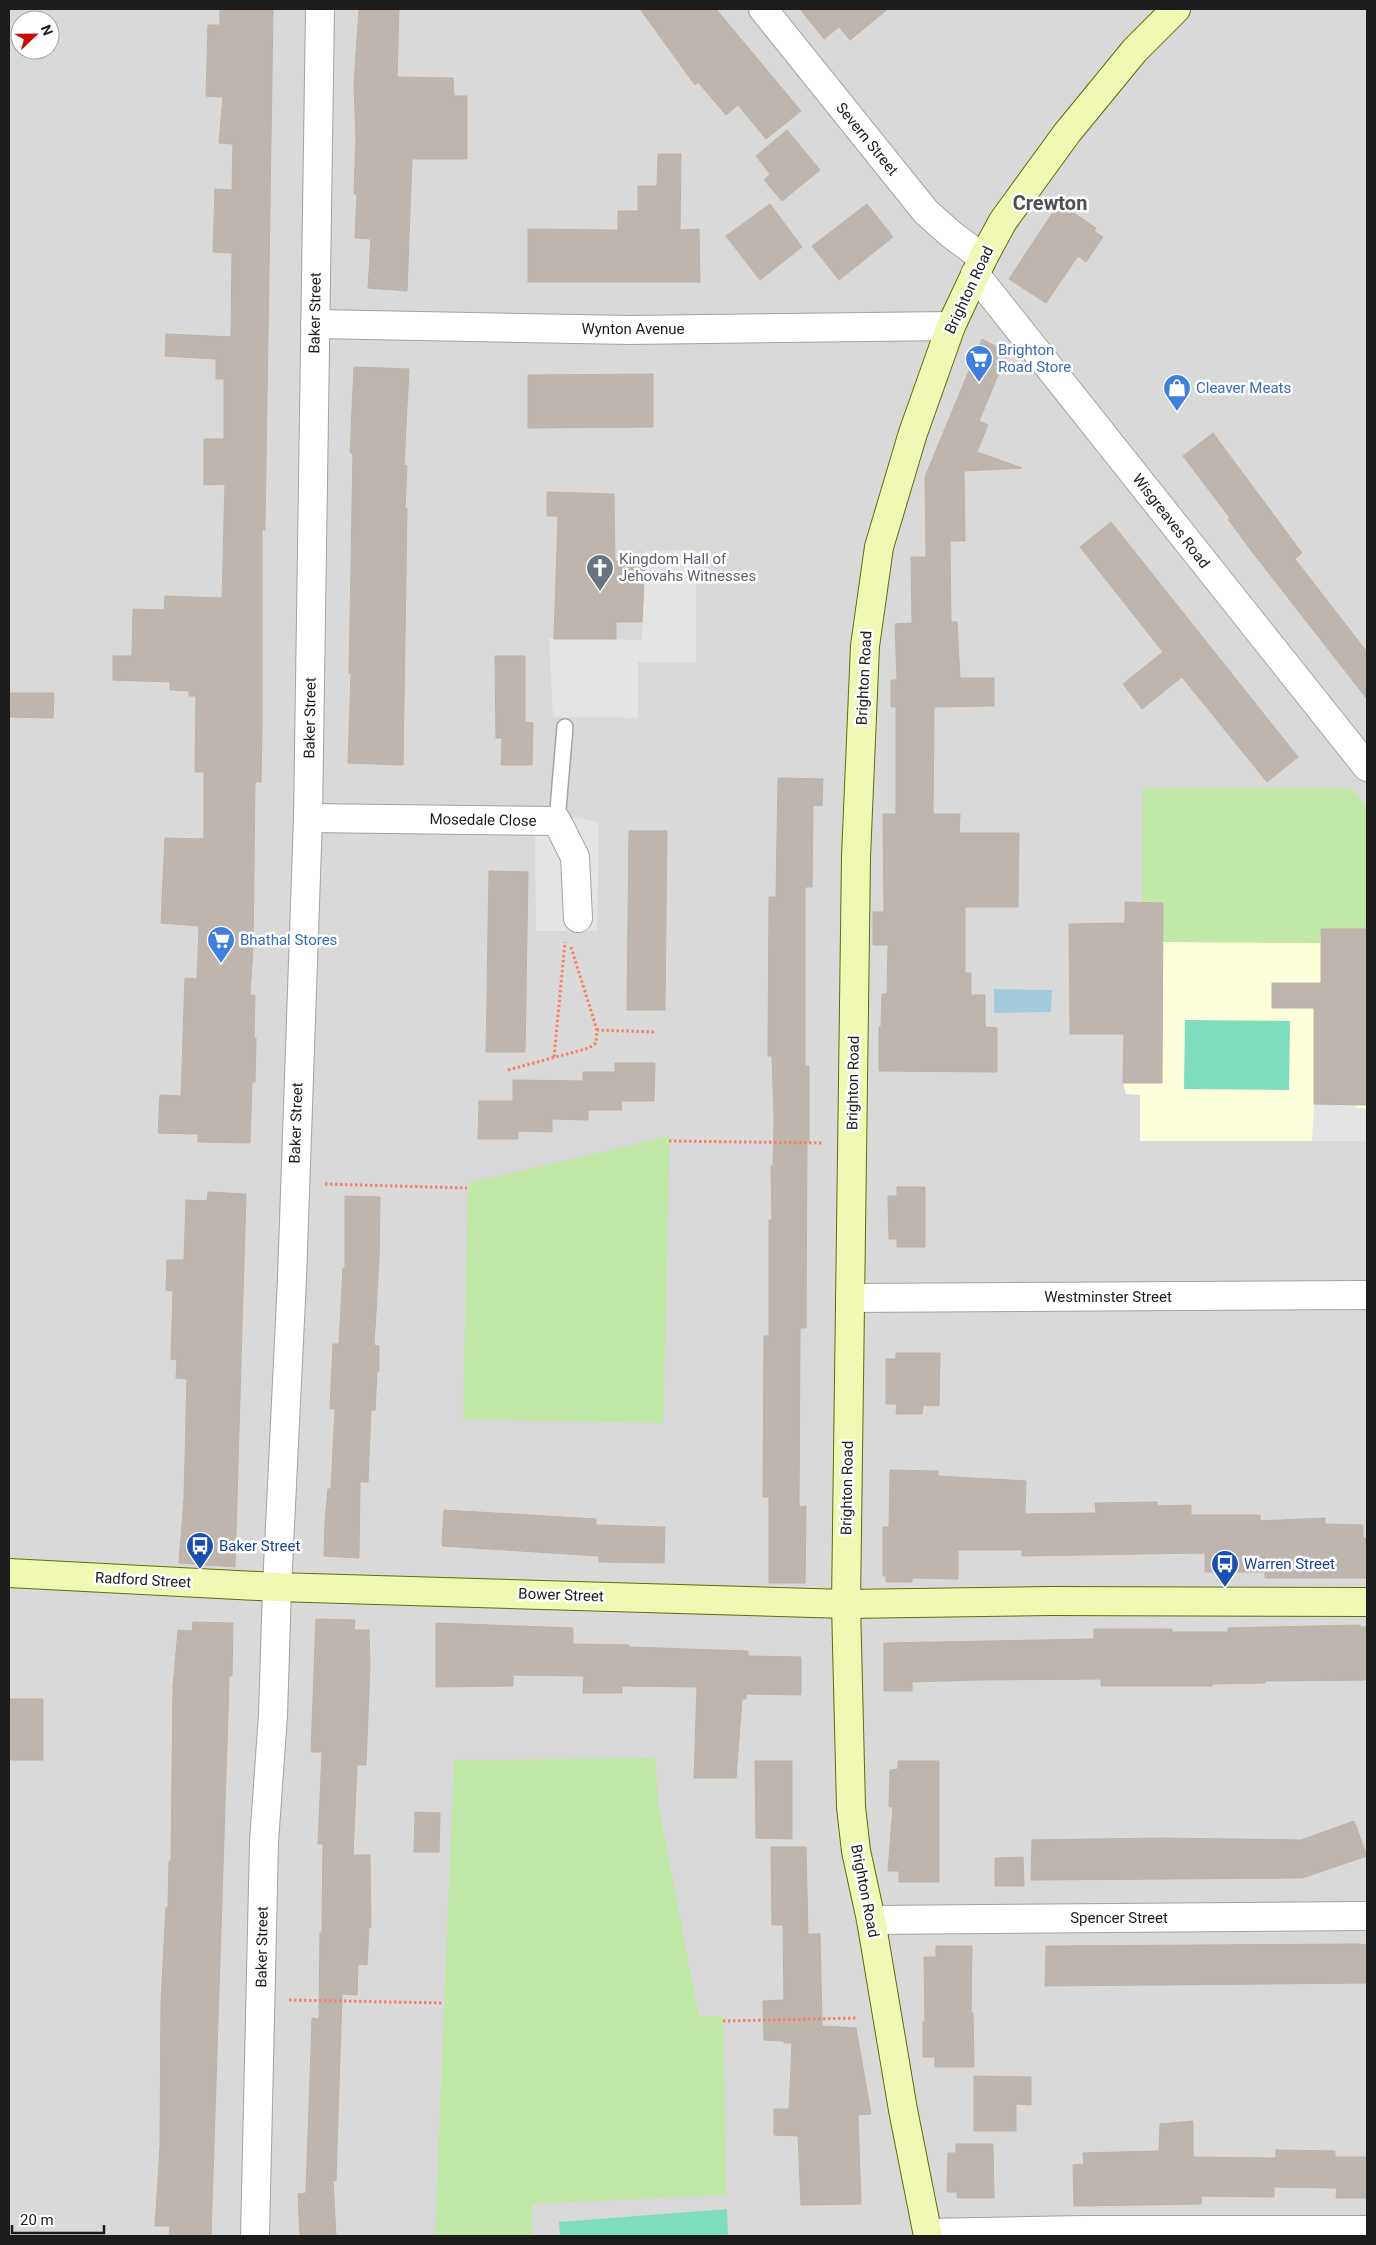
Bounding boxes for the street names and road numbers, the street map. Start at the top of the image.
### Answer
street label: Severn Street [832,99,902,179]
street label: Brighton Road [941,243,997,337]
street label: Baker Street [305,272,325,354]
street label: Wynton Avenue [581,320,685,338]
street label: Wisgreaves Road [1128,470,1214,572]
street label: Brighton Road [853,630,875,726]
street label: Baker Street [300,677,320,759]
street label: Mosedale Close [429,810,537,830]
street label: Brighton Road [843,1036,863,1130]
street label: Baker Street [286,1082,306,1164]
street label: Westminster Street [1044,1288,1172,1306]
street label: Brighton Road [837,1441,857,1535]
street label: Radford Street [94,1568,192,1592]
street label: Bower Street [518,1585,604,1605]
street label: Brighton Road [847,1843,883,1939]
street label: Baker Street [252,1906,272,1988]
street label: Spencer Street [1070,1909,1168,1927]

